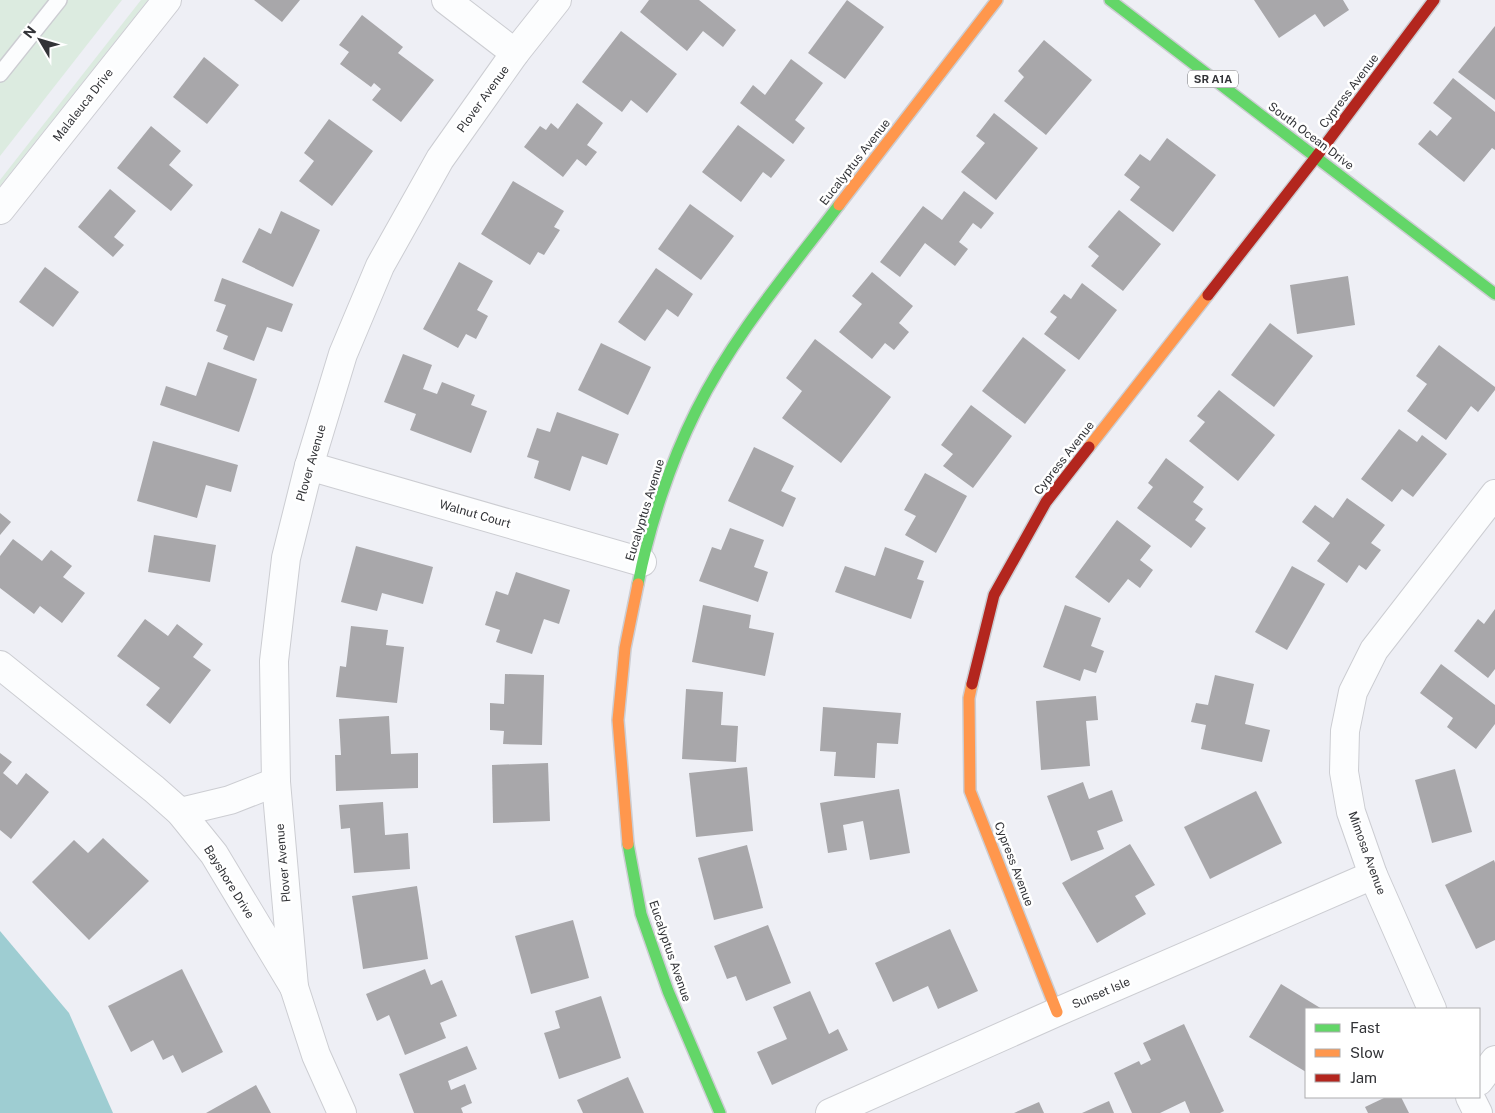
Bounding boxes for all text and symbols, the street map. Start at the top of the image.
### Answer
north arrow [15,15,65,65]
text: N [20,23,39,41]
street label: Cypress Avenue [1317,51,1382,131]
street label: Plover Avenue [454,63,512,135]
street label: Malaleuca Drive [50,65,116,144]
road number: SR A1A [1188,70,1238,88]
street label: South Ocean Drive [1266,99,1357,173]
street label: Eucalyptus Avenue [817,116,893,208]
street label: Cypress Avenue [1031,418,1097,498]
street label: Plover Avenue [293,423,329,503]
street label: Eucalyptus Avenue [623,457,667,563]
street label: Walnut Court [438,497,513,531]
street label: Mimosa Avenue [1345,809,1389,897]
street label: Cypress Avenue [991,820,1037,908]
street label: Plover Avenue [273,823,293,903]
street label: Bayshore Drive [201,843,257,921]
street label: Eucalyptus Avenue [646,899,694,1003]
street label: Sunset Isle [1070,974,1132,1012]
legend [1305,1008,1480,1098]
text: Fast [1350,1019,1380,1036]
text: Slow [1350,1044,1385,1061]
text: Jam [1350,1069,1377,1086]

